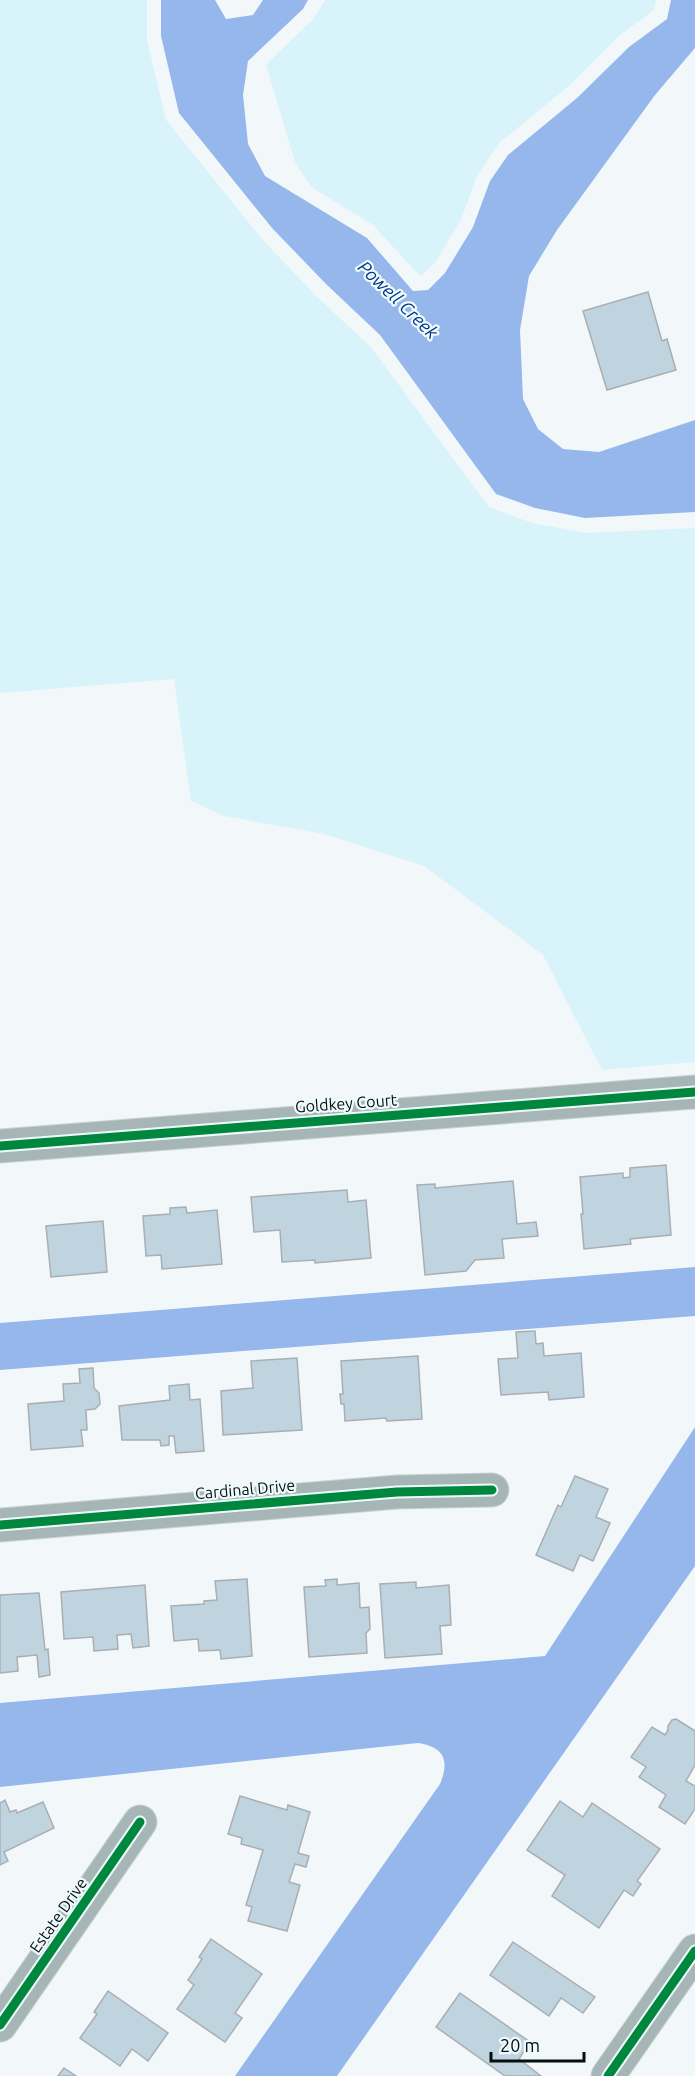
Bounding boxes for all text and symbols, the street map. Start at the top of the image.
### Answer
water label: Powell Creek [355,256,443,343]
street label: Goldkey Court [294,1090,398,1116]
street label: Cardinal Drive [194,1476,296,1502]
street label: Estate Drive [26,1874,90,1956]
scale bar [491,2025,584,2063]
text: 20 m [500,2035,540,2055]

